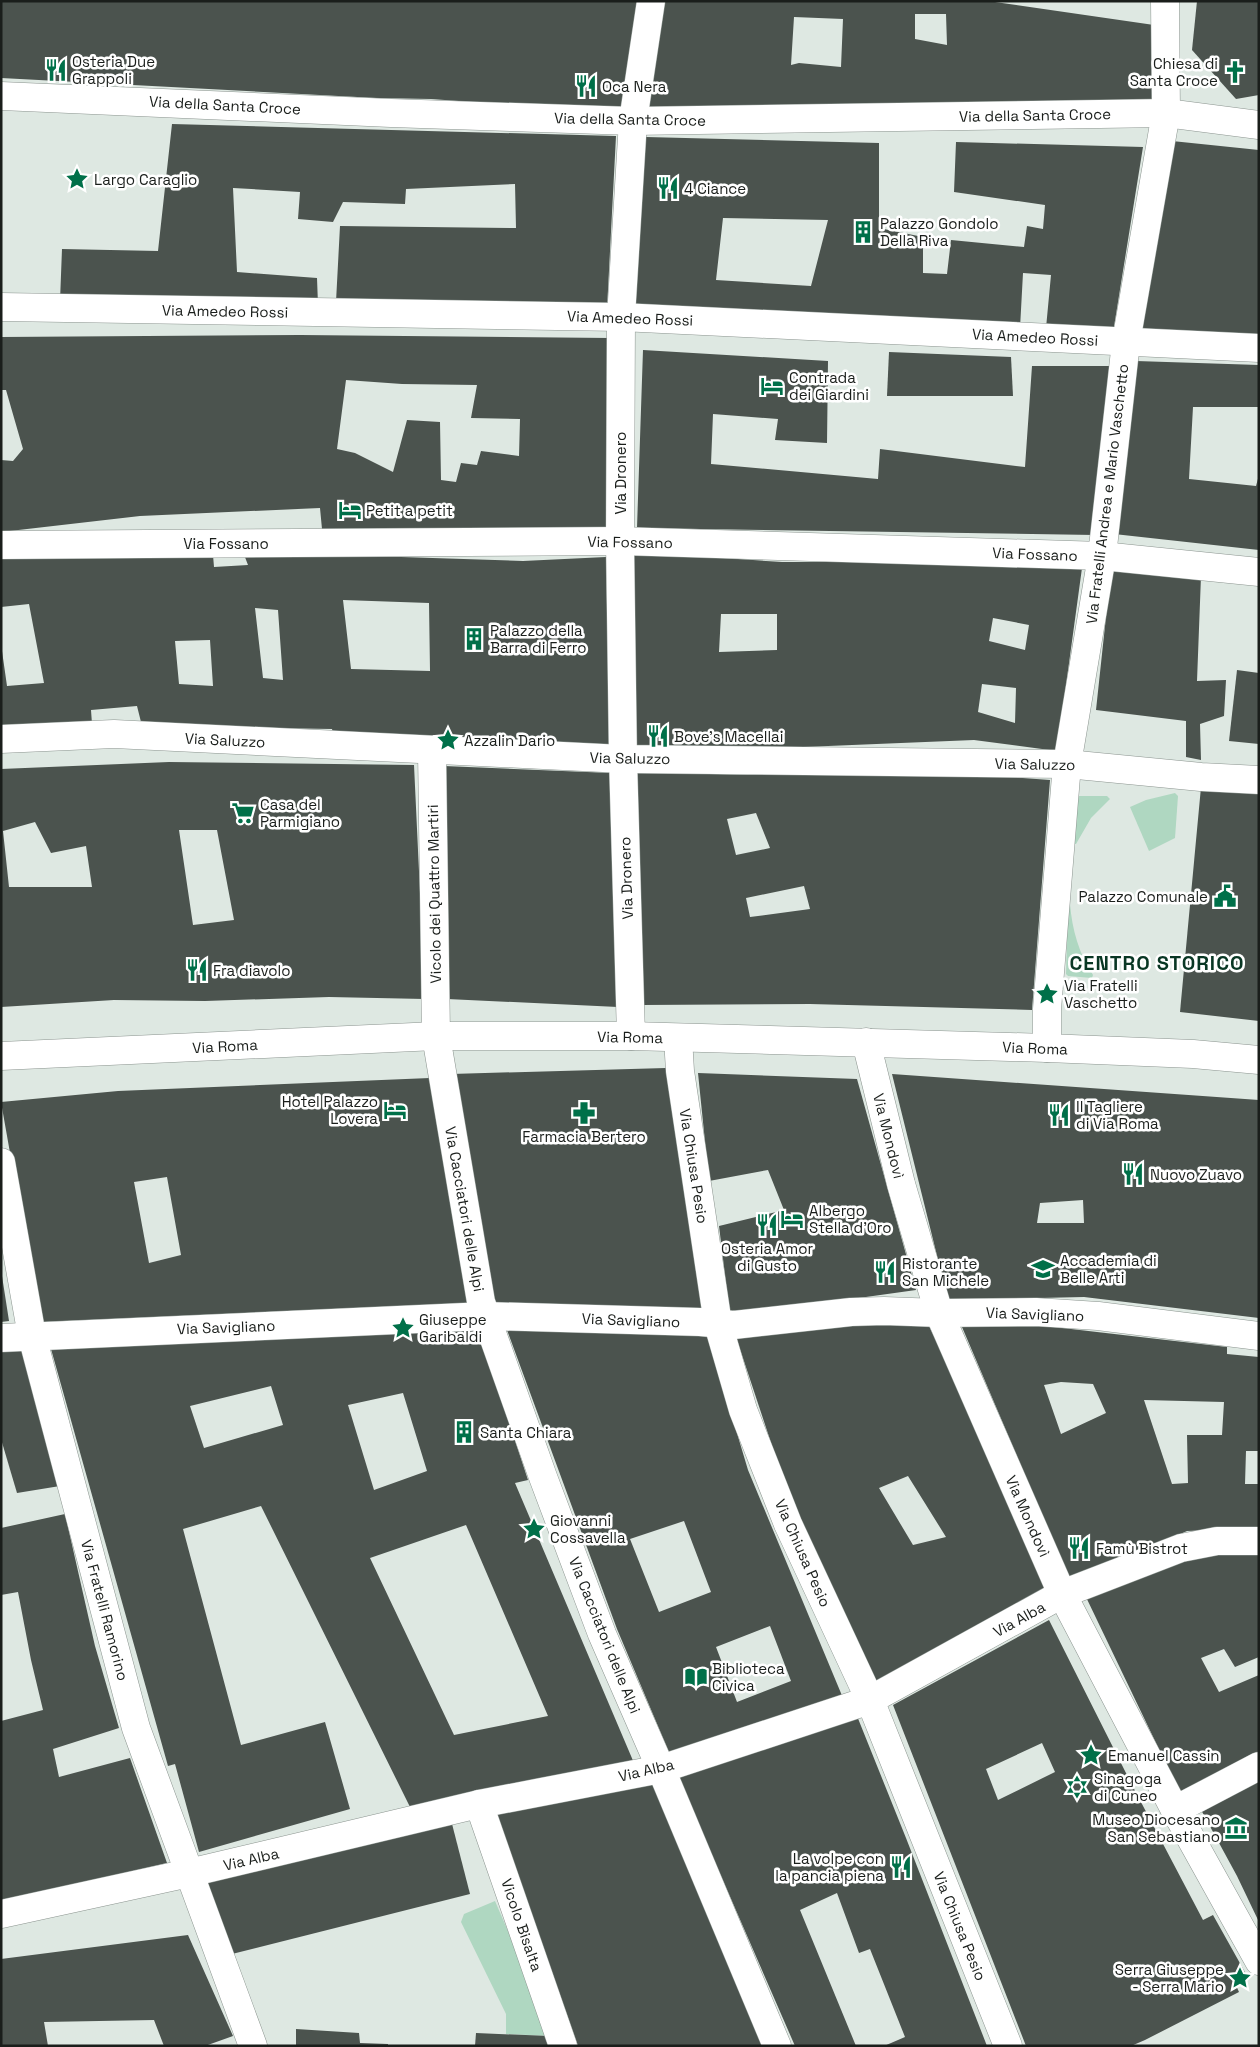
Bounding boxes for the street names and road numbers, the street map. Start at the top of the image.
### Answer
street label: Via della Santa Croce [149,92,302,118]
street label: Via della Santa Croce [959,104,1111,126]
street label: Via della Santa Croce [554,108,706,130]
street label: Via Amedeo Rossi [162,300,288,322]
street label: Via Amedeo Rossi [567,306,693,330]
street label: Via Amedeo Rossi [971,324,1099,350]
street label: Via Fratelli Andrea e Mario Vaschetto [1082,363,1132,625]
street label: Via Dronero [611,432,630,514]
street label: Via Fossano [587,532,673,552]
street label: Via Fossano [183,534,269,553]
street label: Via Fossano [992,543,1078,565]
street label: Via Saluzzo [184,728,266,752]
street label: Via Saluzzo [589,748,671,768]
street label: Via Saluzzo [994,754,1076,774]
street label: Vicolo dei Quattro Martiri [423,804,445,984]
street label: Via Dronero [615,836,637,920]
street label: Via Roma [597,1027,663,1047]
street label: Via Roma [192,1035,259,1057]
street label: Via Roma [1002,1037,1069,1059]
street label: Via Mondovì [869,1091,909,1181]
street label: Via Chiusa Pesio [676,1107,712,1225]
street label: Via Cacciatori delle Alpi [441,1125,489,1293]
street label: Via Savigliano [985,1303,1085,1325]
street label: Via Savigliano [581,1309,681,1331]
street label: Via Savigliano [176,1316,276,1338]
street label: Via Mondovì [1002,1472,1054,1560]
street label: Via Chiusa Pesio [771,1496,835,1610]
street label: Via Fratelli Ramorino [77,1537,133,1683]
street label: Via Cacciatori delle Alpi [565,1554,645,1716]
street label: Via Alba [990,1597,1049,1641]
street label: Via Alba [616,1754,676,1786]
street label: Via Alba [221,1843,281,1875]
street label: Via Chiusa Pesio [929,1869,991,1983]
street label: Vicolo Bisalta [497,1876,547,1974]

